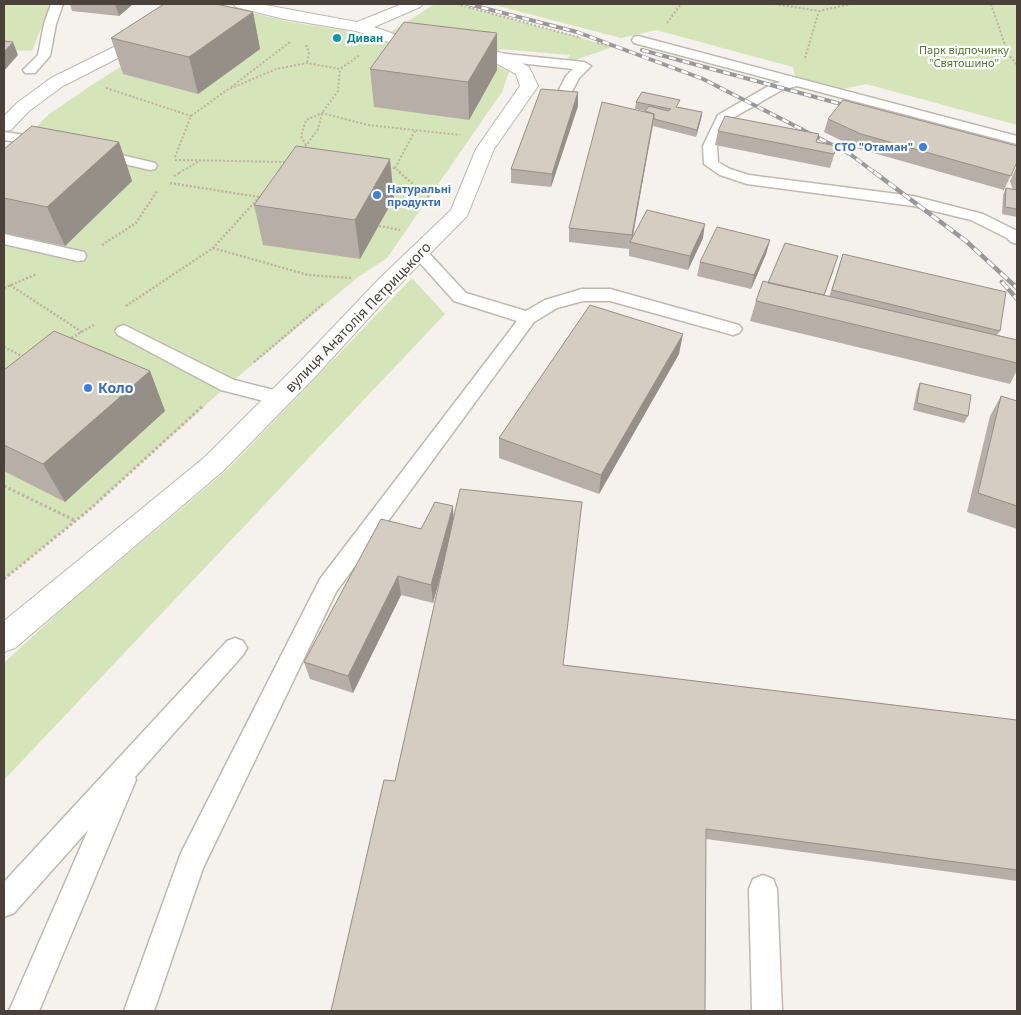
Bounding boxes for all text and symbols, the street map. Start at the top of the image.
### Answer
place label: Диван [347,30,383,45]
marker: Диван [331,32,343,44]
park label: Парк відпочинку "Святошино" [919,42,1009,70]
place label: СТО "Отаман" [834,139,913,154]
marker: СТО "Отаман" [917,141,929,153]
place label: Натуральні продукти [387,181,451,209]
marker: Натуральні продукти [371,189,383,201]
street label: вулиця Анатолія Петрицького [281,237,435,396]
place label: Коло [98,378,134,397]
marker: Коло [82,382,94,394]

